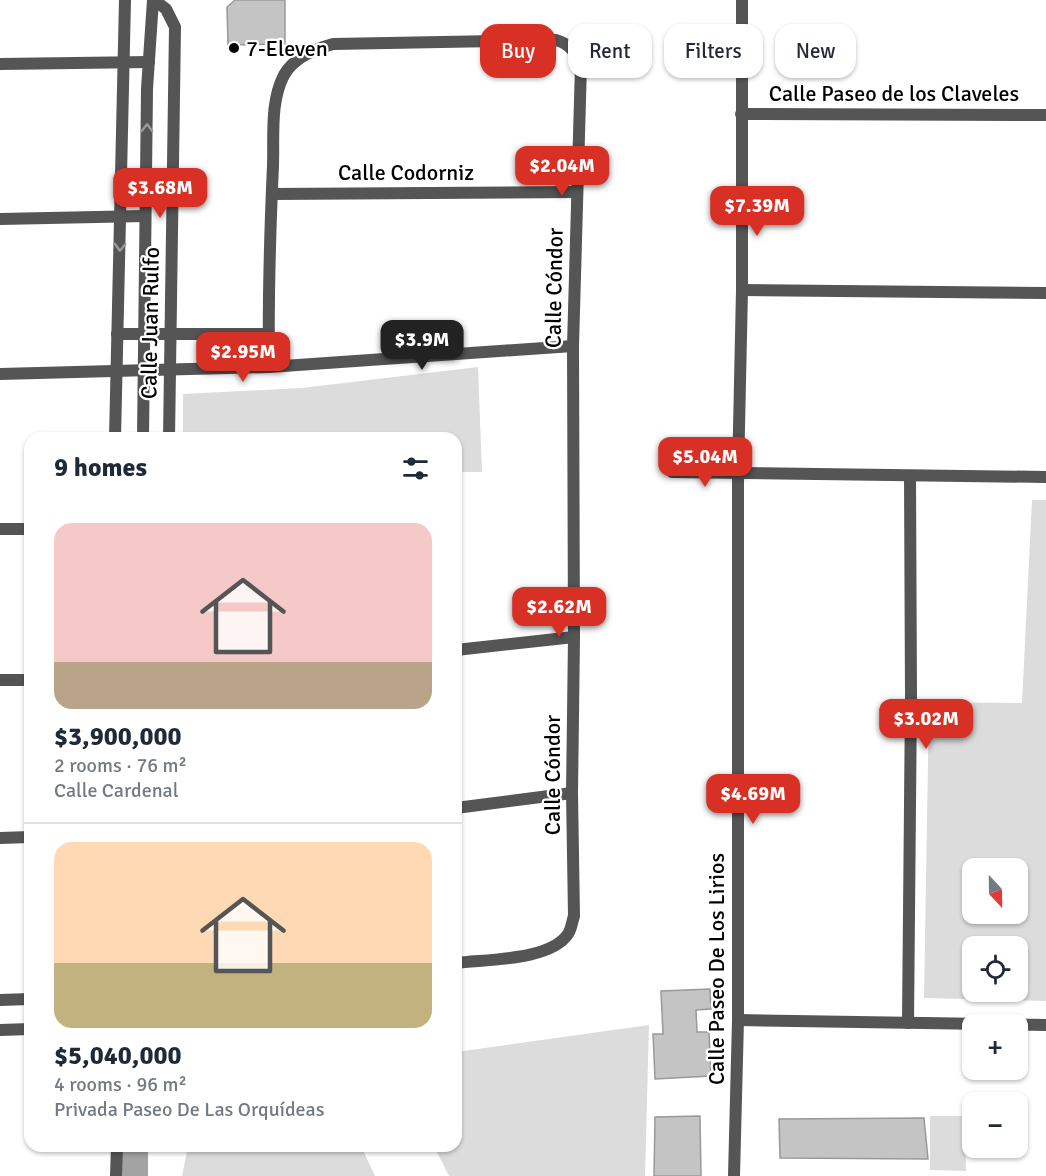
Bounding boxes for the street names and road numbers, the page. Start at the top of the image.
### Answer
street label: Calle Paseo de los Claveles [769,80,1019,107]
street label: Calle Codorniz [338,159,474,186]
street label: Calle Cóndor [539,228,569,348]
street label: Calle Juan Rulfo [135,247,165,399]
street label: Calle Cóndor [539,715,566,835]
street label: Calle Paseo De Los Lirios [703,853,730,1085]

